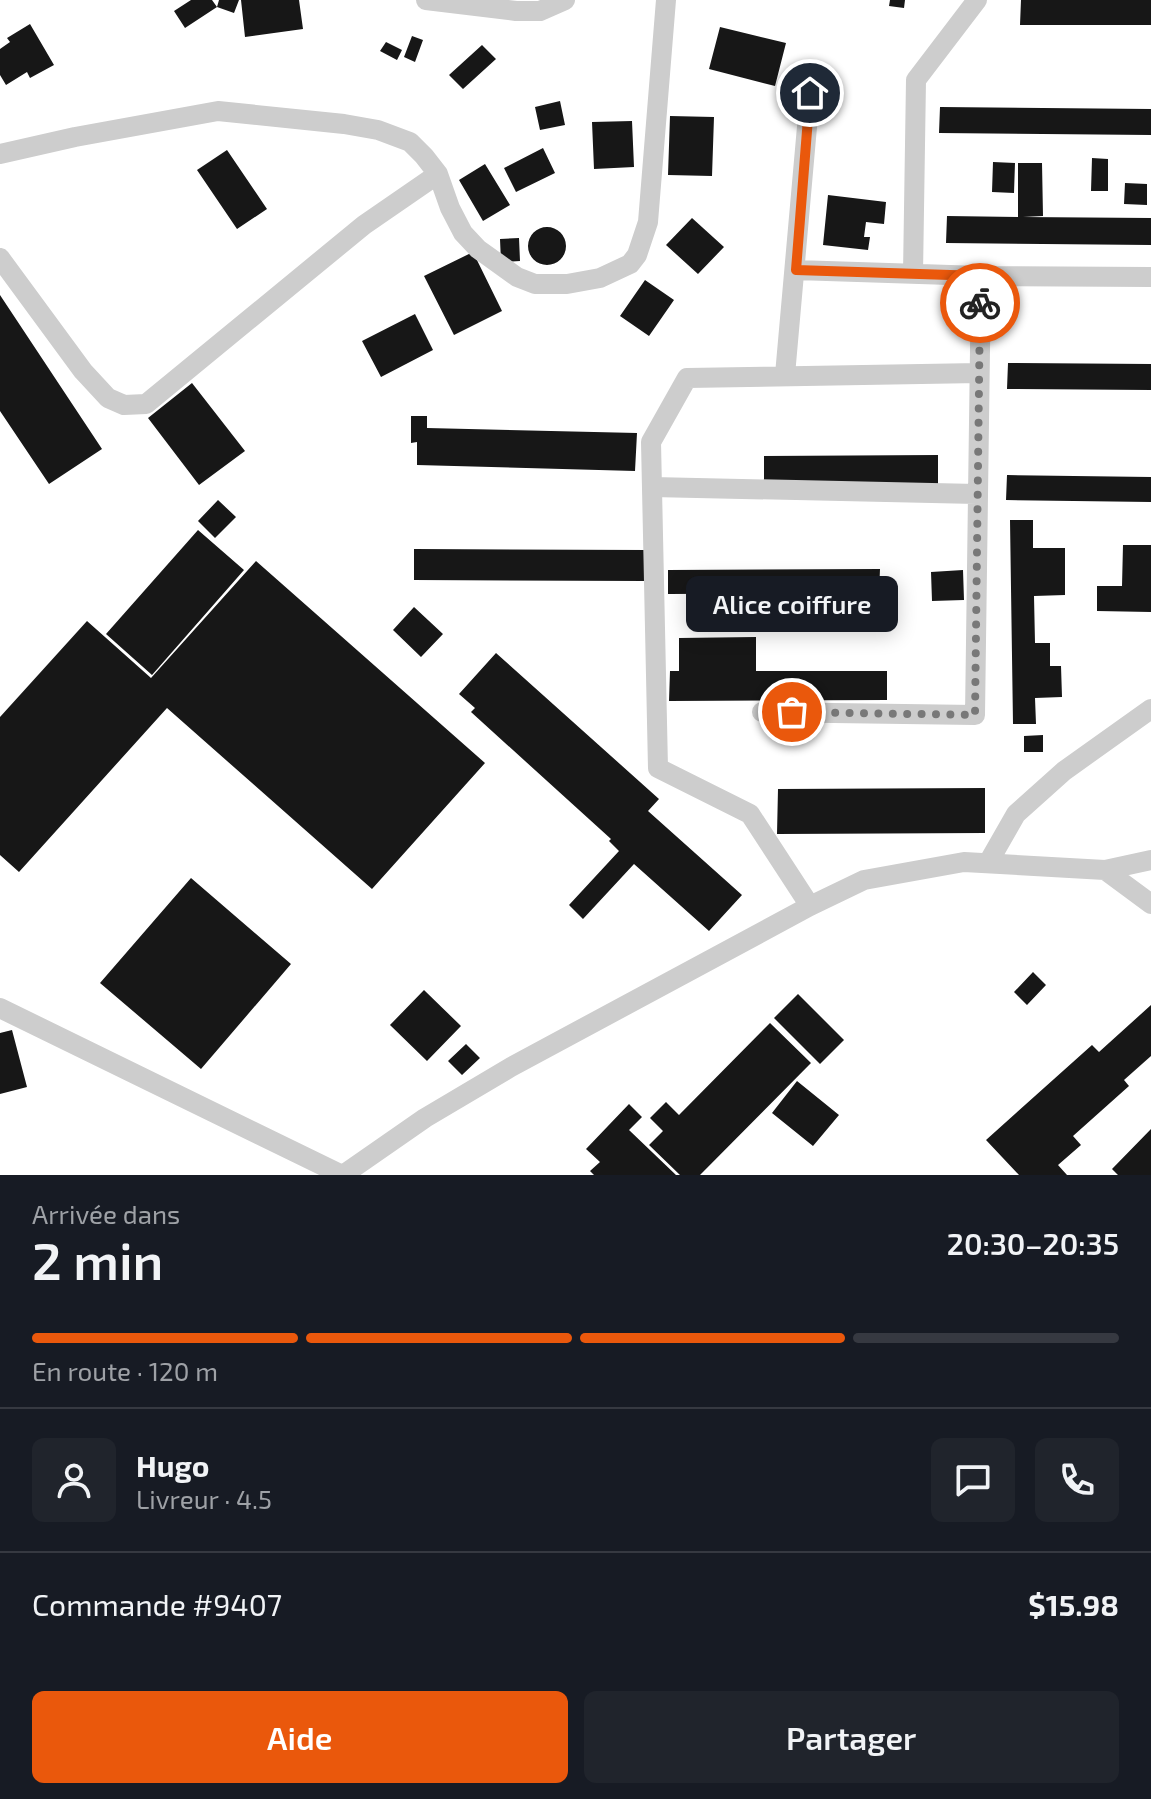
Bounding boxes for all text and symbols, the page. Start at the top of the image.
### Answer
pin [776,59,844,127]
icon: home [788,71,832,115]
courier [940,263,1020,343]
icon: bike [958,281,1002,325]
callout: Alice coiffure [686,576,898,632]
text: Alice coiffure [713,588,871,619]
pin [758,678,826,746]
icon: bag [770,690,814,734]
text: Arrivée dans [32,1198,180,1229]
text: 20:30–20:35 [947,1225,1119,1261]
text: 2 min [32,1228,163,1290]
text: En route · 120 m [32,1355,218,1386]
button: person [32,1438,116,1522]
button: chat [931,1438,1015,1522]
button: phone [1035,1438,1119,1522]
text: Hugo [136,1447,210,1483]
text: Livreur · 4.5 [136,1483,272,1514]
text: Commande #9407 [32,1586,282,1622]
text: $15.98 [1028,1586,1119,1622]
button: Aide [32,1691,568,1783]
button: Partager [584,1691,1119,1783]

